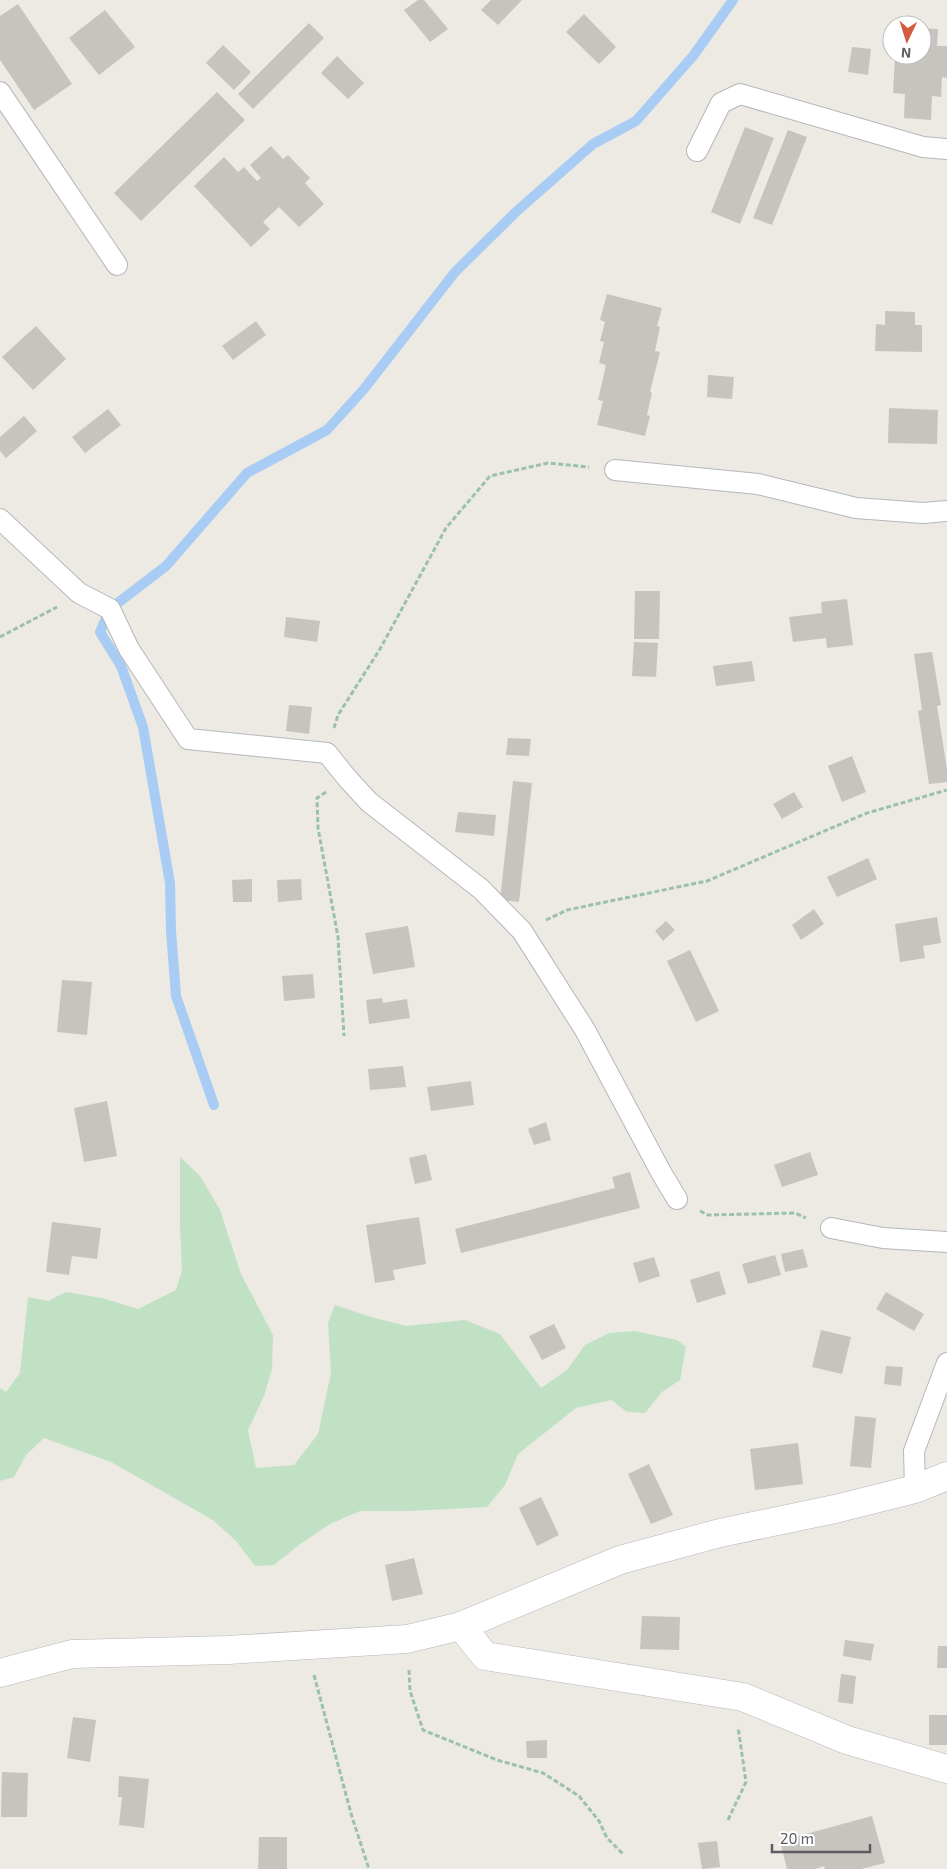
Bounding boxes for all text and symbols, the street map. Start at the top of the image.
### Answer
north arrow [882,15,932,65]
text: N [900,45,912,62]
scale bar [772,1822,870,1854]
text: 20 m [780,1829,814,1847]

